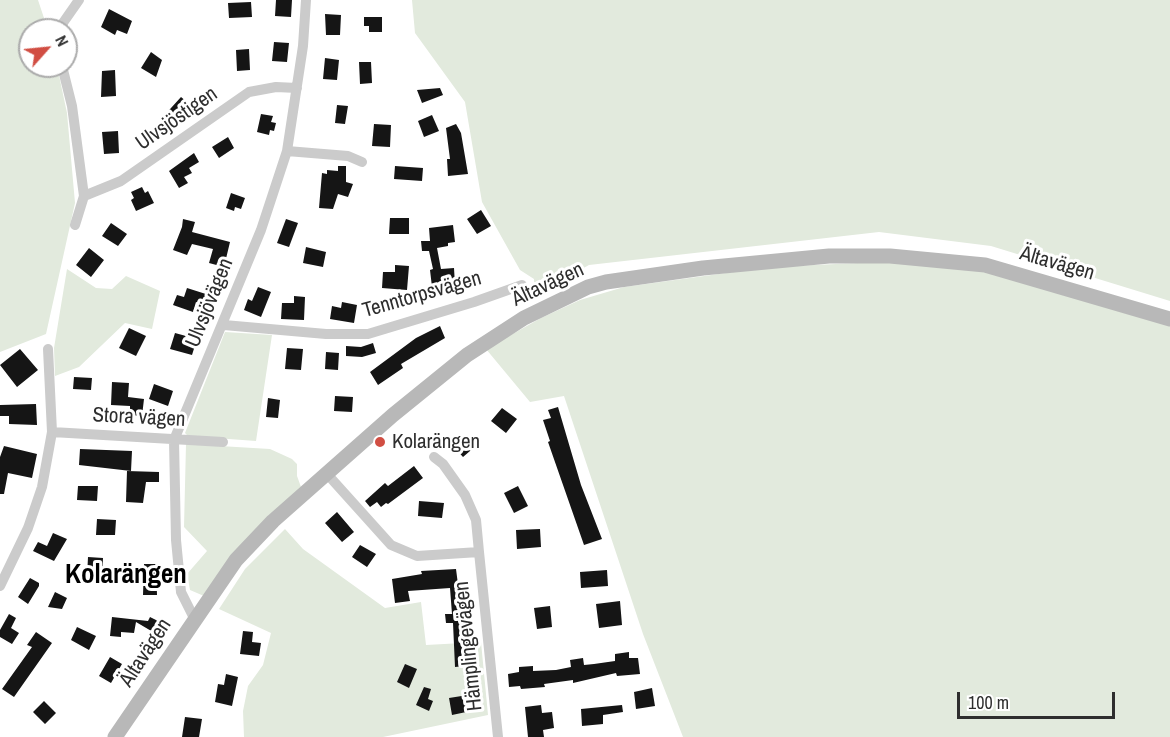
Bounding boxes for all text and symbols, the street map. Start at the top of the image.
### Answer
north arrow [18,18,78,78]
text: N [50,32,74,50]
street label: Ulvsjöstigen [131,82,223,156]
street label: Ältavägen [1017,241,1097,287]
street label: Ulvsjövägen [181,255,239,351]
street label: Ältavägen [508,257,588,313]
street label: Tenntorpsvägen [360,266,484,324]
street label: Stora vägen [92,403,186,433]
place label: Kolarängen [392,429,480,455]
marker: Kolarängen [373,435,387,449]
district label: Kolarängen [65,560,187,592]
street label: Hämplingevägen [450,580,488,712]
street label: Ältavägen [115,614,177,692]
scale bar [960,680,1118,718]
text: 100 m [968,690,1009,715]

